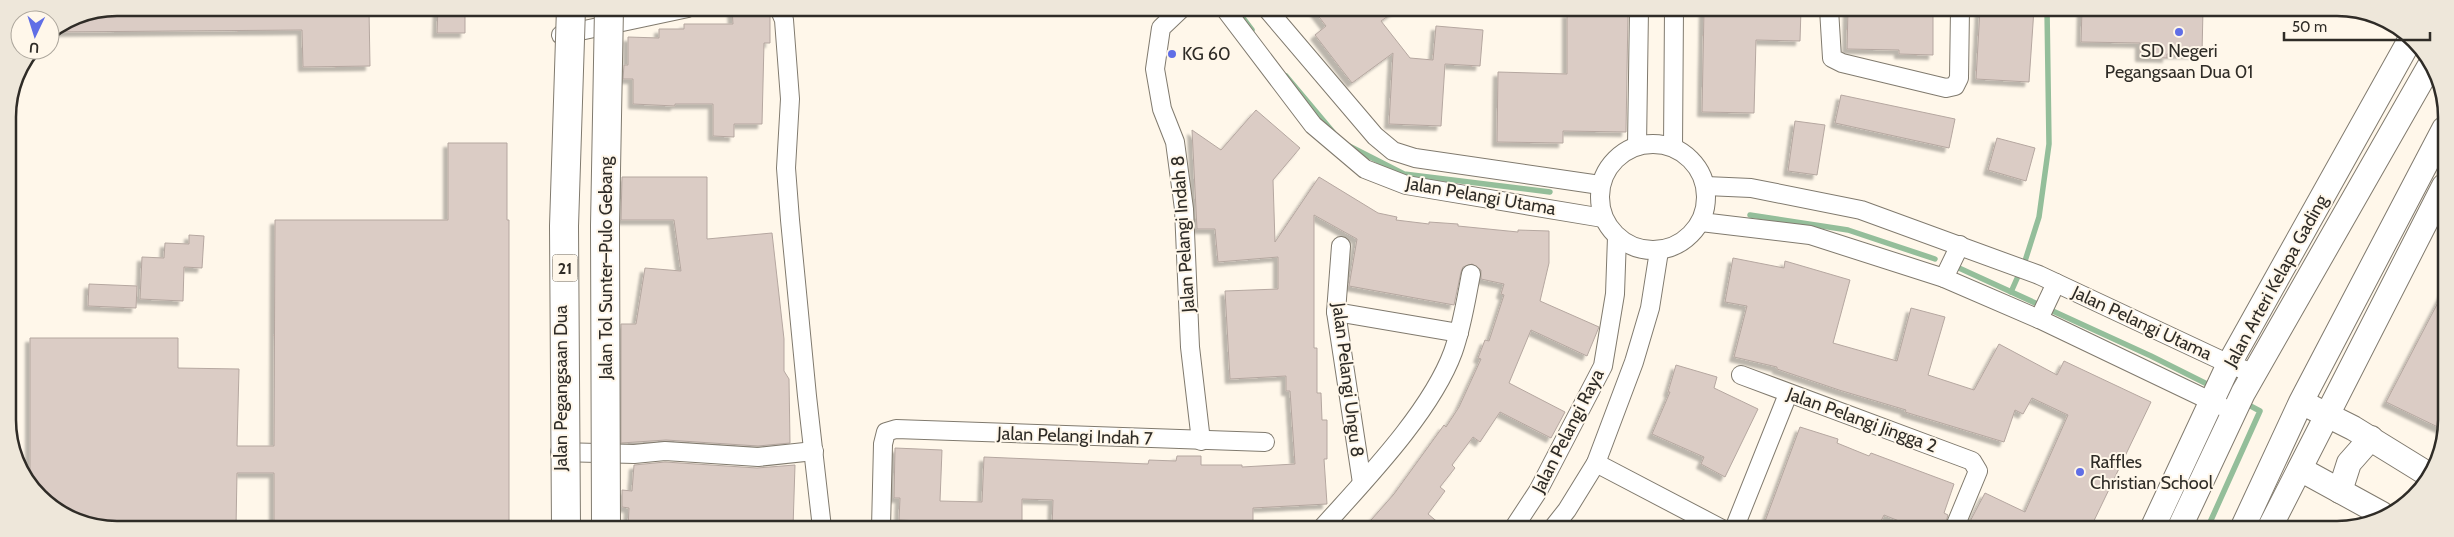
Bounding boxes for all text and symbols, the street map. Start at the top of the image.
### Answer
north arrow [10,10,60,60]
scale bar [2284,10,2430,42]
text: 50 m [2292,18,2327,36]
marker: SD Negeri Pegangsaan Dua 01 [2173,26,2185,38]
text: U [28,39,40,57]
place label: SD Negeri Pegangsaan Dua 01 [2105,40,2253,83]
place label: KG 60 [1182,43,1231,65]
marker: KG 60 [1166,48,1178,60]
street label: Jalan Tol Sunter–Pulo Gebang [595,155,617,381]
street label: Jalan Pelangi Indah 8 [1167,155,1200,314]
street label: Jalan Pelangi Utama [1404,172,1558,220]
street label: Jalan Arteri Kelapa Gading [2219,190,2333,372]
road number: 21 [552,254,578,282]
street label: Jalan Pelangi Utama [2068,281,2216,365]
street label: Jalan Pelangi Ungu 8 [1327,300,1368,459]
street label: Jalan Pegangsaan Dua [550,305,572,472]
street label: Jalan Pelangi Raya [1527,365,1609,498]
street label: Jalan Pelangi Jingga 2 [1783,382,1940,457]
street label: Jalan Pelangi Indah 7 [996,422,1153,450]
place label: Raffles Christian School [2090,451,2214,494]
marker: Raffles Christian School [2074,466,2086,478]

